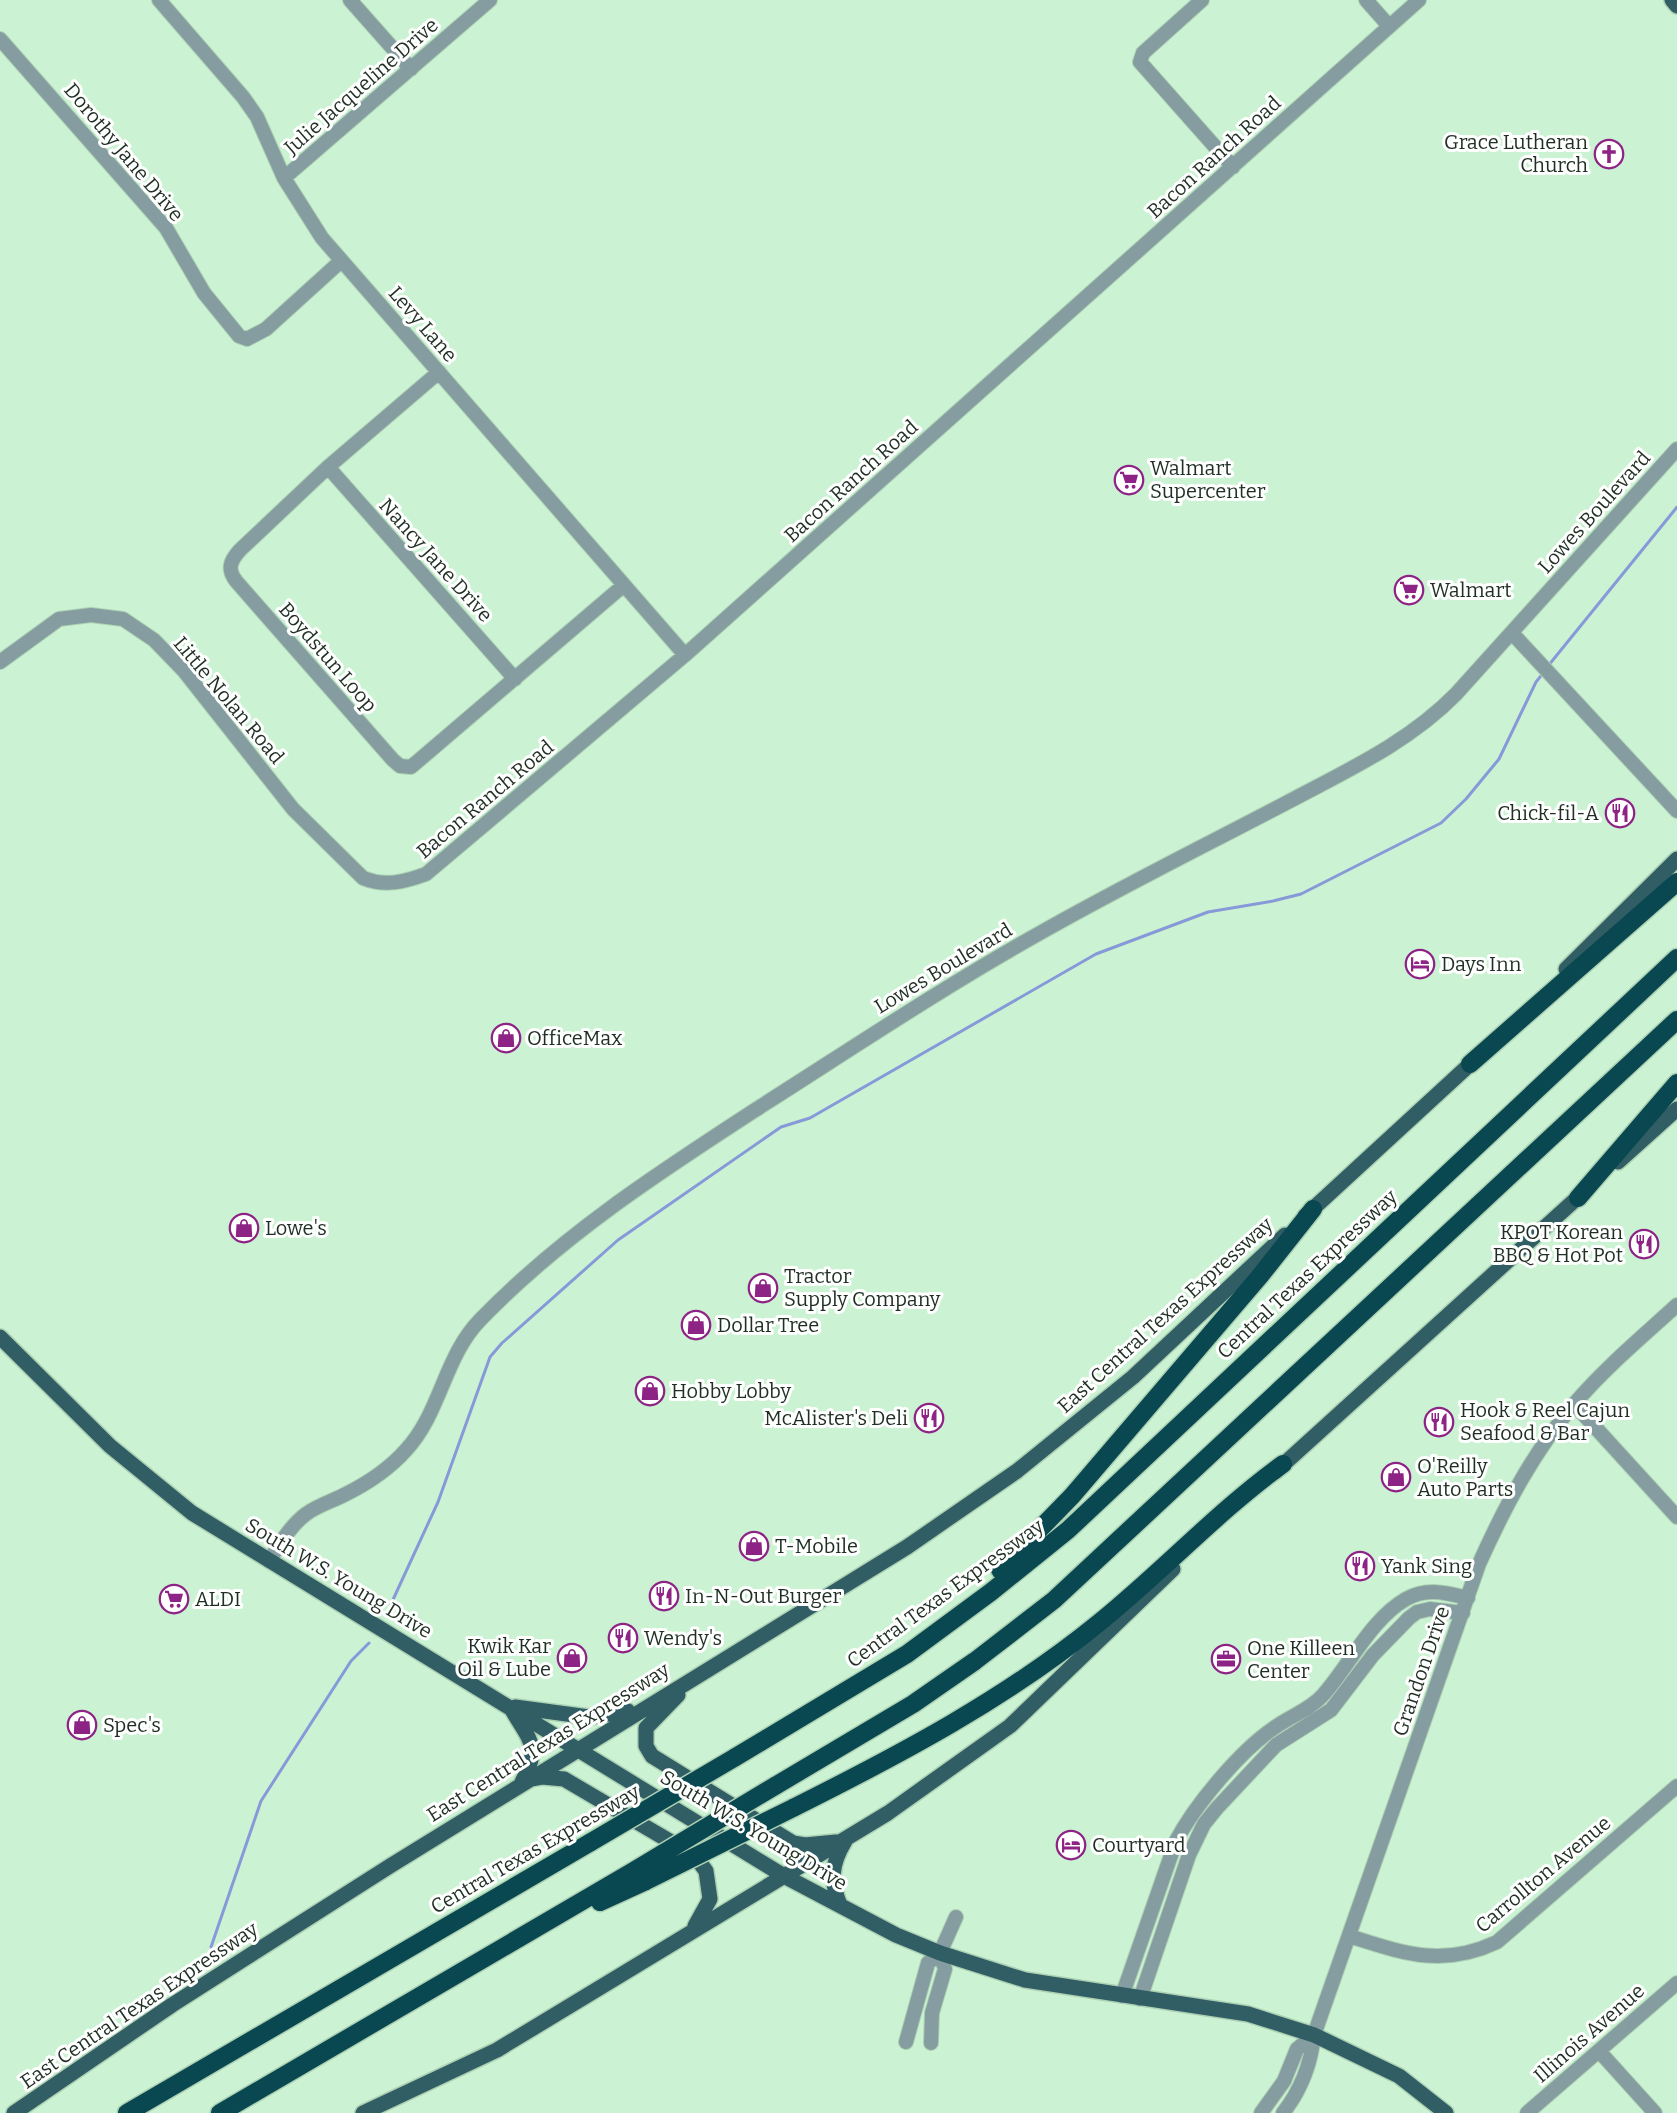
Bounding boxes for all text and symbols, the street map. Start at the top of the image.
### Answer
street label: Julie Jacqueline Drive [278,13,443,160]
street label: Dorothy Jane Drive [59,78,189,226]
street label: Bacon Ranch Road [1142,91,1286,223]
place label: Grace Lutheran Church [1444,130,1589,177]
church icon: Grace Lutheran Church [1593,138,1625,170]
street label: Levy Lane [384,281,462,367]
street label: Bacon Ranch Road [779,415,923,547]
street label: Lowes Boulevard [1533,446,1655,578]
place label: Walmart Supercenter [1150,456,1266,503]
supermarket icon: Walmart Supercenter [1113,464,1145,496]
street label: Nancy Jane Drive [374,493,498,627]
supermarket icon: Walmart [1393,574,1425,606]
place label: Walmart [1430,578,1512,602]
street label: Boydstun Loop [274,597,382,717]
street label: Little Nolan Road [169,631,289,769]
street label: Bacon Ranch Road [412,735,558,863]
restaurant icon: Chick-fil-A [1604,797,1636,829]
place label: Chick-fil-A [1497,801,1600,825]
street label: Lowes Boulevard [870,917,1016,1019]
hotel icon: Days Inn [1404,948,1436,980]
place label: Days Inn [1441,952,1522,976]
shop icon: OfficeMax [490,1022,522,1054]
place label: OfficeMax [527,1026,622,1050]
street label: Central Texas Expressway [1212,1184,1402,1364]
shop icon: Lowe's [228,1212,260,1244]
street label: East Central Texas Expressway [1053,1212,1278,1418]
place label: Lowe's [265,1216,327,1240]
place label: KPOT Korean BBQ & Hot Pot [1493,1220,1623,1267]
restaurant icon: KPOT Korean BBQ & Hot Pot [1628,1228,1660,1260]
place label: Tractor Supply Company [784,1264,941,1311]
shop icon: Tractor Supply Company [747,1272,779,1304]
shop icon: Dollar Tree [680,1309,712,1341]
place label: Dollar Tree [717,1313,819,1337]
shop icon: Hobby Lobby [634,1375,666,1407]
place label: Hobby Lobby [671,1379,791,1403]
place label: Hook & Reel Cajun Seafood & Bar [1460,1398,1630,1445]
restaurant icon: McAlister's Deli [913,1402,945,1434]
place label: McAlister's Deli [764,1406,908,1430]
restaurant icon: Hook & Reel Cajun Seafood & Bar [1423,1406,1455,1438]
place label: O'Reilly Auto Parts [1417,1454,1513,1501]
shop icon: O'Reilly Auto Parts [1380,1461,1412,1493]
street label: South W.S. Young Drive [241,1513,437,1643]
street label: Central Texas Expressway [842,1513,1048,1672]
shop icon: T-Mobile [738,1530,770,1562]
place label: T-Mobile [775,1534,858,1558]
restaurant icon: Yank Sing [1344,1550,1376,1582]
place label: Yank Sing [1381,1554,1472,1578]
restaurant icon: In-N-Out Burger [648,1580,680,1612]
supermarket icon: ALDI [158,1583,190,1615]
place label: In-N-Out Burger [685,1584,841,1608]
place label: ALDI [195,1587,241,1611]
street label: Grandon Drive [1388,1603,1454,1739]
restaurant icon: Wendy's [607,1622,639,1654]
place label: Wendy's [644,1626,722,1650]
place label: Kwik Kar Oil & Lube [457,1634,551,1681]
place label: One Killeen Center [1247,1636,1355,1683]
shop icon: Kwik Kar Oil & Lube [556,1642,588,1674]
office icon: One Killeen Center [1210,1643,1242,1675]
street label: East Central Texas Expressway [422,1657,674,1827]
shop icon: Spec's [66,1709,98,1741]
place label: Spec's [103,1713,161,1737]
street label: South W.S. Young Drive [656,1765,852,1895]
street label: Central Texas Expressway [426,1779,644,1919]
street label: Carrollton Avenue [1471,1811,1615,1937]
hotel icon: Courtyard [1055,1829,1087,1861]
place label: Courtyard [1092,1833,1186,1857]
street label: East Central Texas Expressway [16,1916,263,2094]
street label: Illinois Avenue [1529,1979,1649,2087]

